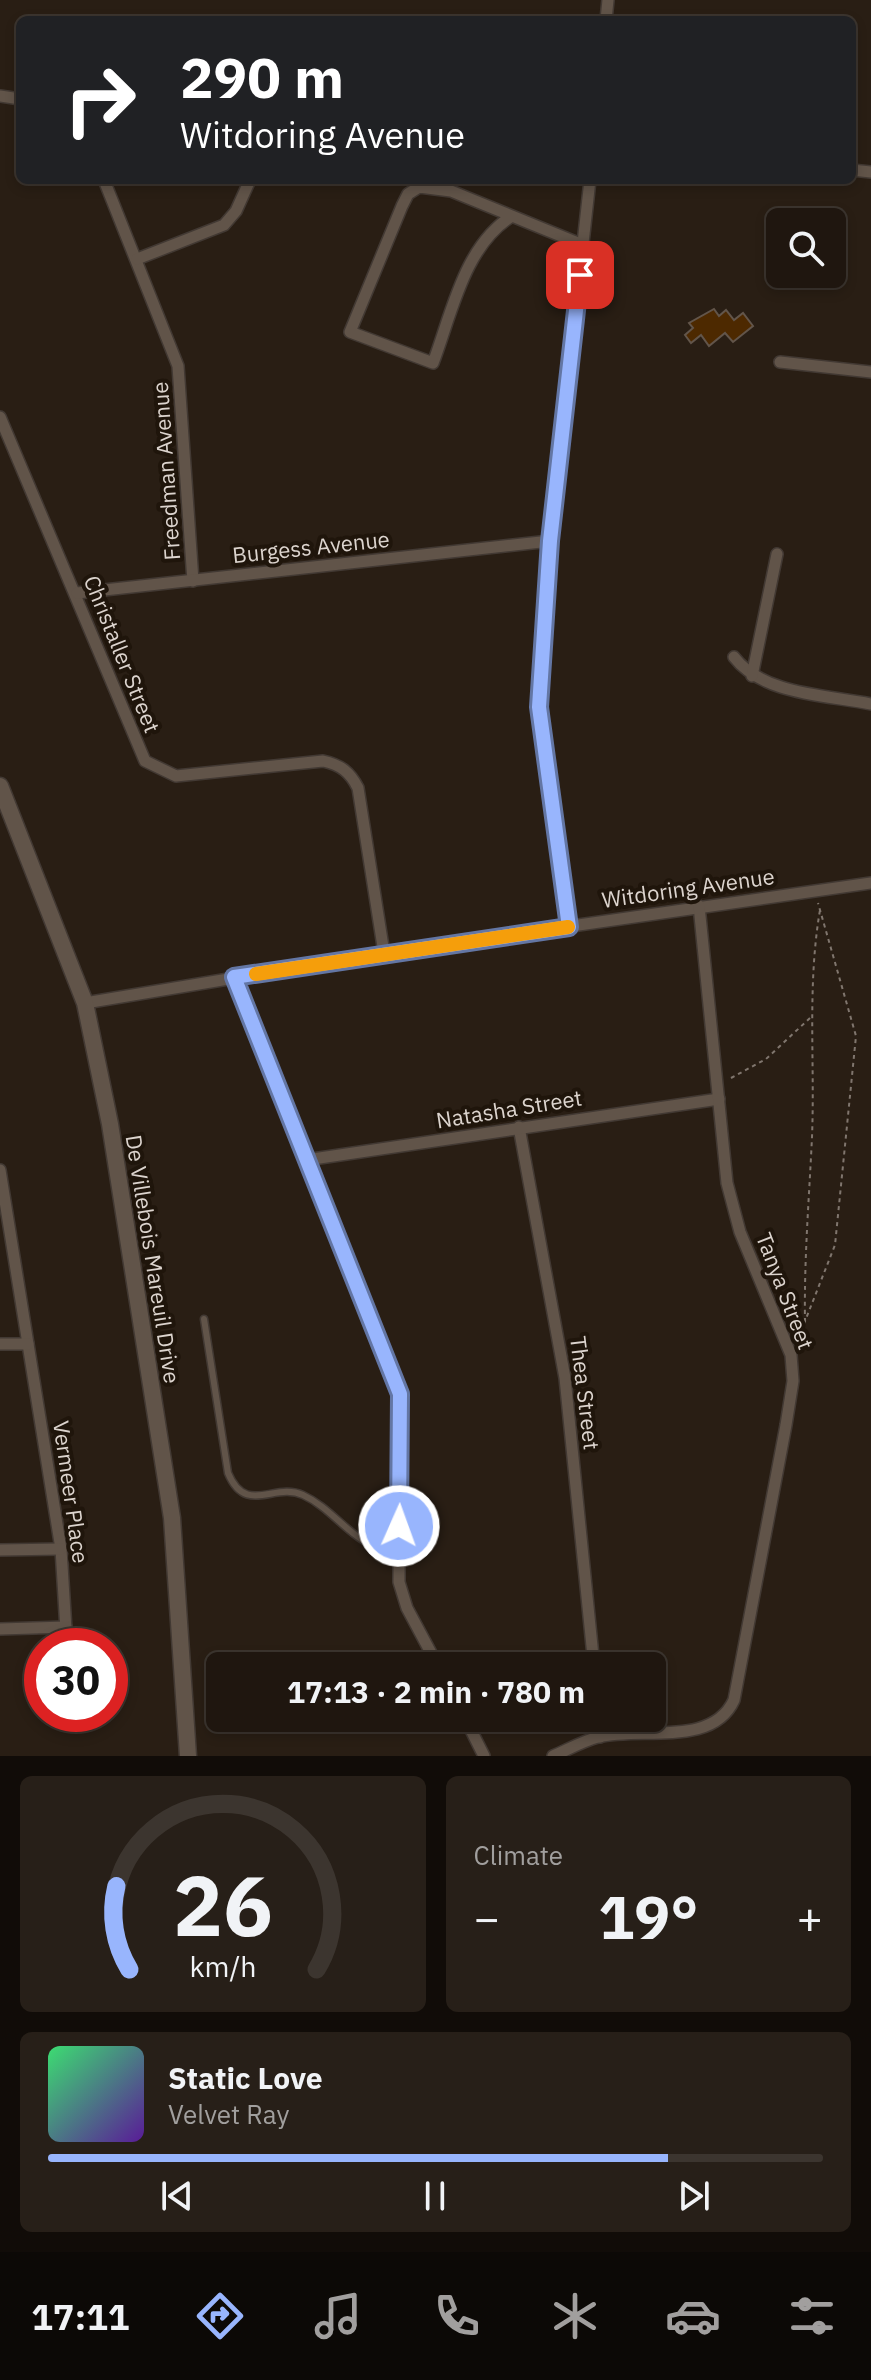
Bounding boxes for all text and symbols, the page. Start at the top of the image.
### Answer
text: 290 m [180,41,344,113]
icon: right [48,48,152,152]
text: Witdoring Avenue [180,111,465,158]
map controls [766,208,846,288]
button: search [766,208,846,288]
pin [546,241,614,309]
icon: arrive [558,253,602,297]
street label: Freedman Avenue [145,381,186,561]
street label: Burgess Avenue [231,524,391,569]
street label: Christaller Street [78,571,167,737]
street label: Witdoring Avenue [600,861,776,914]
street label: Natasha Street [434,1083,584,1134]
street label: De Villebois Mareuil Drive [120,1133,187,1385]
street label: Tanya Street [750,1228,821,1353]
street label: Thea Street [564,1334,607,1452]
street label: Vermeer Place [47,1419,96,1565]
position arrow [357,1484,441,1568]
speed limit sign: 30 [24,1628,128,1732]
text: 17:13 · 2 min · 780 m [287,1672,585,1711]
text: Climate [474,1838,563,1872]
text: 26 [173,1851,273,1959]
text: 19° [598,1877,698,1956]
text: − [474,1889,500,1946]
text: + [797,1889,823,1946]
text: km/h [189,1948,256,1985]
text: Static Love [168,2058,323,2097]
text: Velvet Ray [168,2097,289,2131]
icon: previous [155,2174,199,2218]
icon: pause [413,2174,457,2218]
icon: next [672,2174,716,2218]
icon: directions [192,2288,248,2344]
icon: music [310,2288,366,2344]
icon: phone [429,2288,485,2344]
icon: climate [547,2288,603,2344]
icon: car [665,2288,721,2344]
icon: filters [784,2288,840,2344]
text: 17:11 [31,2293,129,2340]

